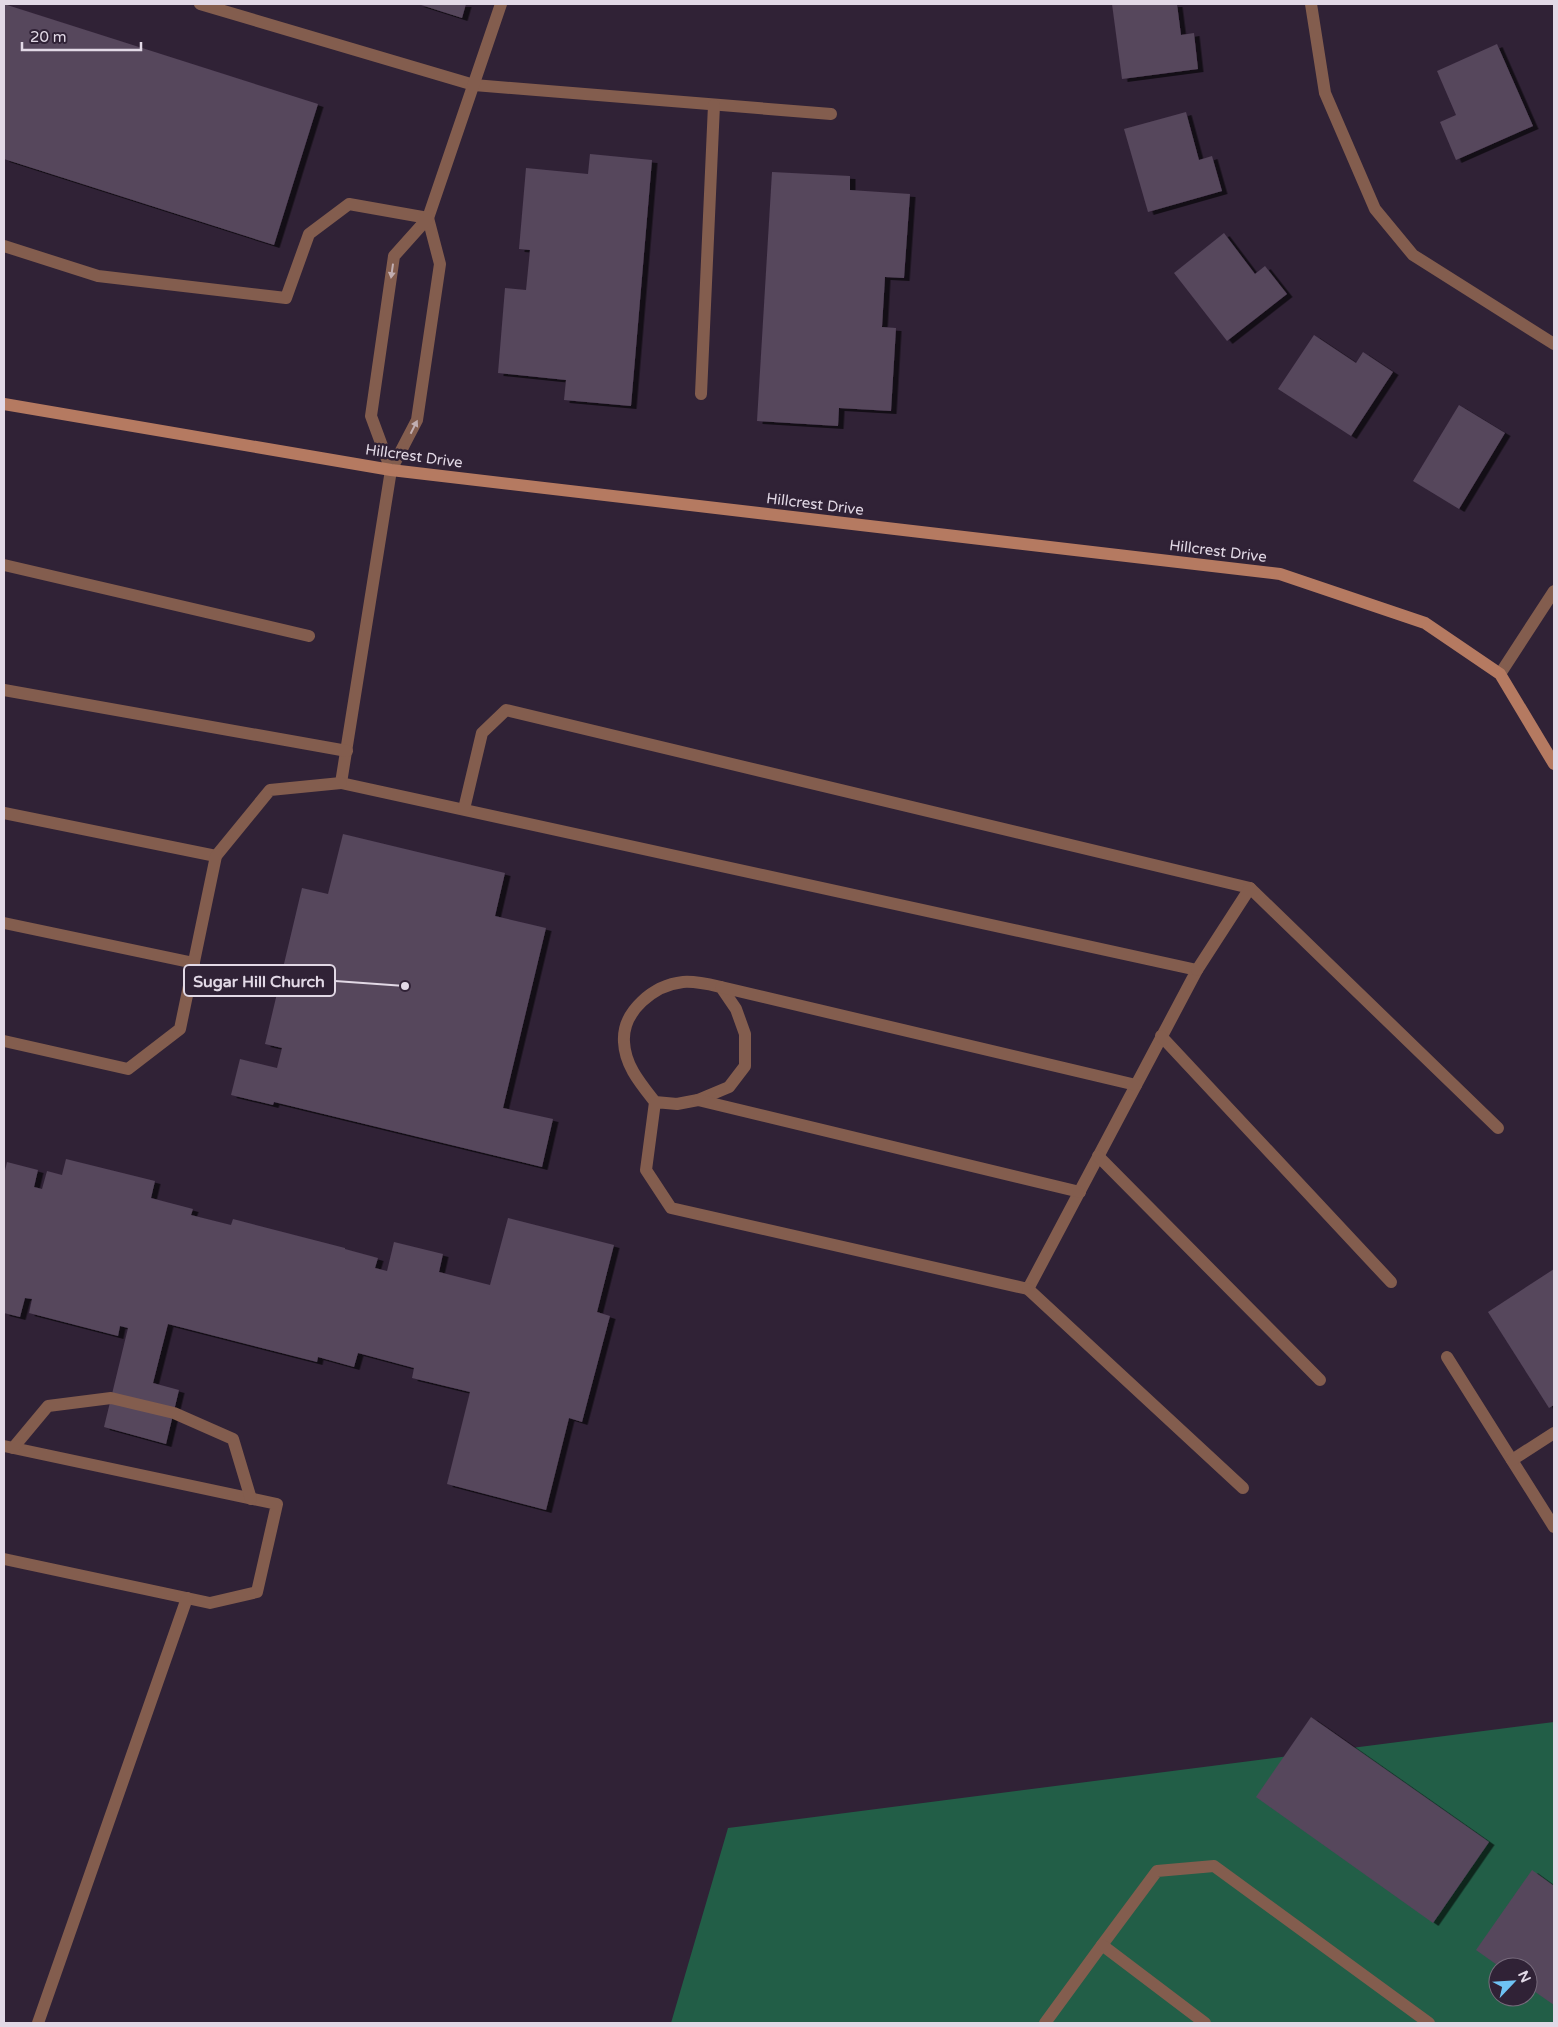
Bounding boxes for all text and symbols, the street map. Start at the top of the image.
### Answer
scale bar [22,20,141,52]
text: 20 m [30,28,67,46]
one-way arrow [388,264,396,280]
one-way arrow [410,420,418,434]
street label: Hillcrest Drive [364,440,464,472]
street label: Hillcrest Drive [765,489,865,519]
street label: Hillcrest Drive [1168,536,1268,566]
callout: Sugar Hill Church [184,965,335,996]
text: Sugar Hill Church [193,972,325,992]
north arrow [1488,1957,1538,2007]
text: N [1514,1968,1534,1985]

